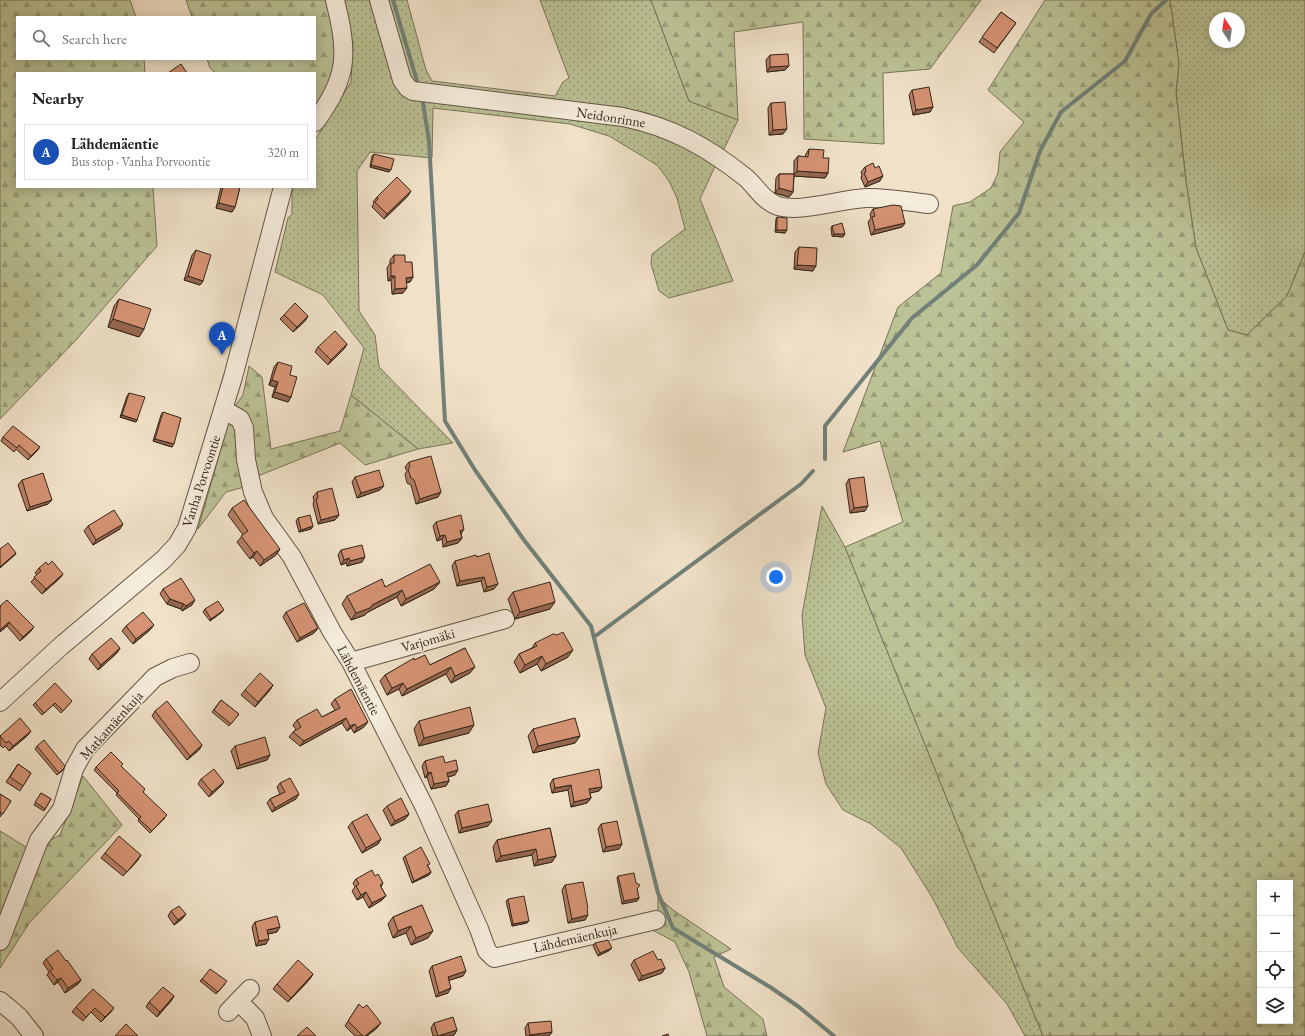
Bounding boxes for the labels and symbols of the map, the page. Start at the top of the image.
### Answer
north arrow [1209,12,1245,48]
street label: Neidonrinne [575,103,647,131]
pin: A [209,322,235,355]
street label: Vanha Porvoontie [178,432,224,529]
your location [766,567,786,587]
street label: Varjomäki [399,624,457,656]
street label: Lähdemäentie [333,642,385,718]
street label: Matkamäenkuja [75,687,147,763]
street label: Lähdemäenkuja [531,920,619,956]

